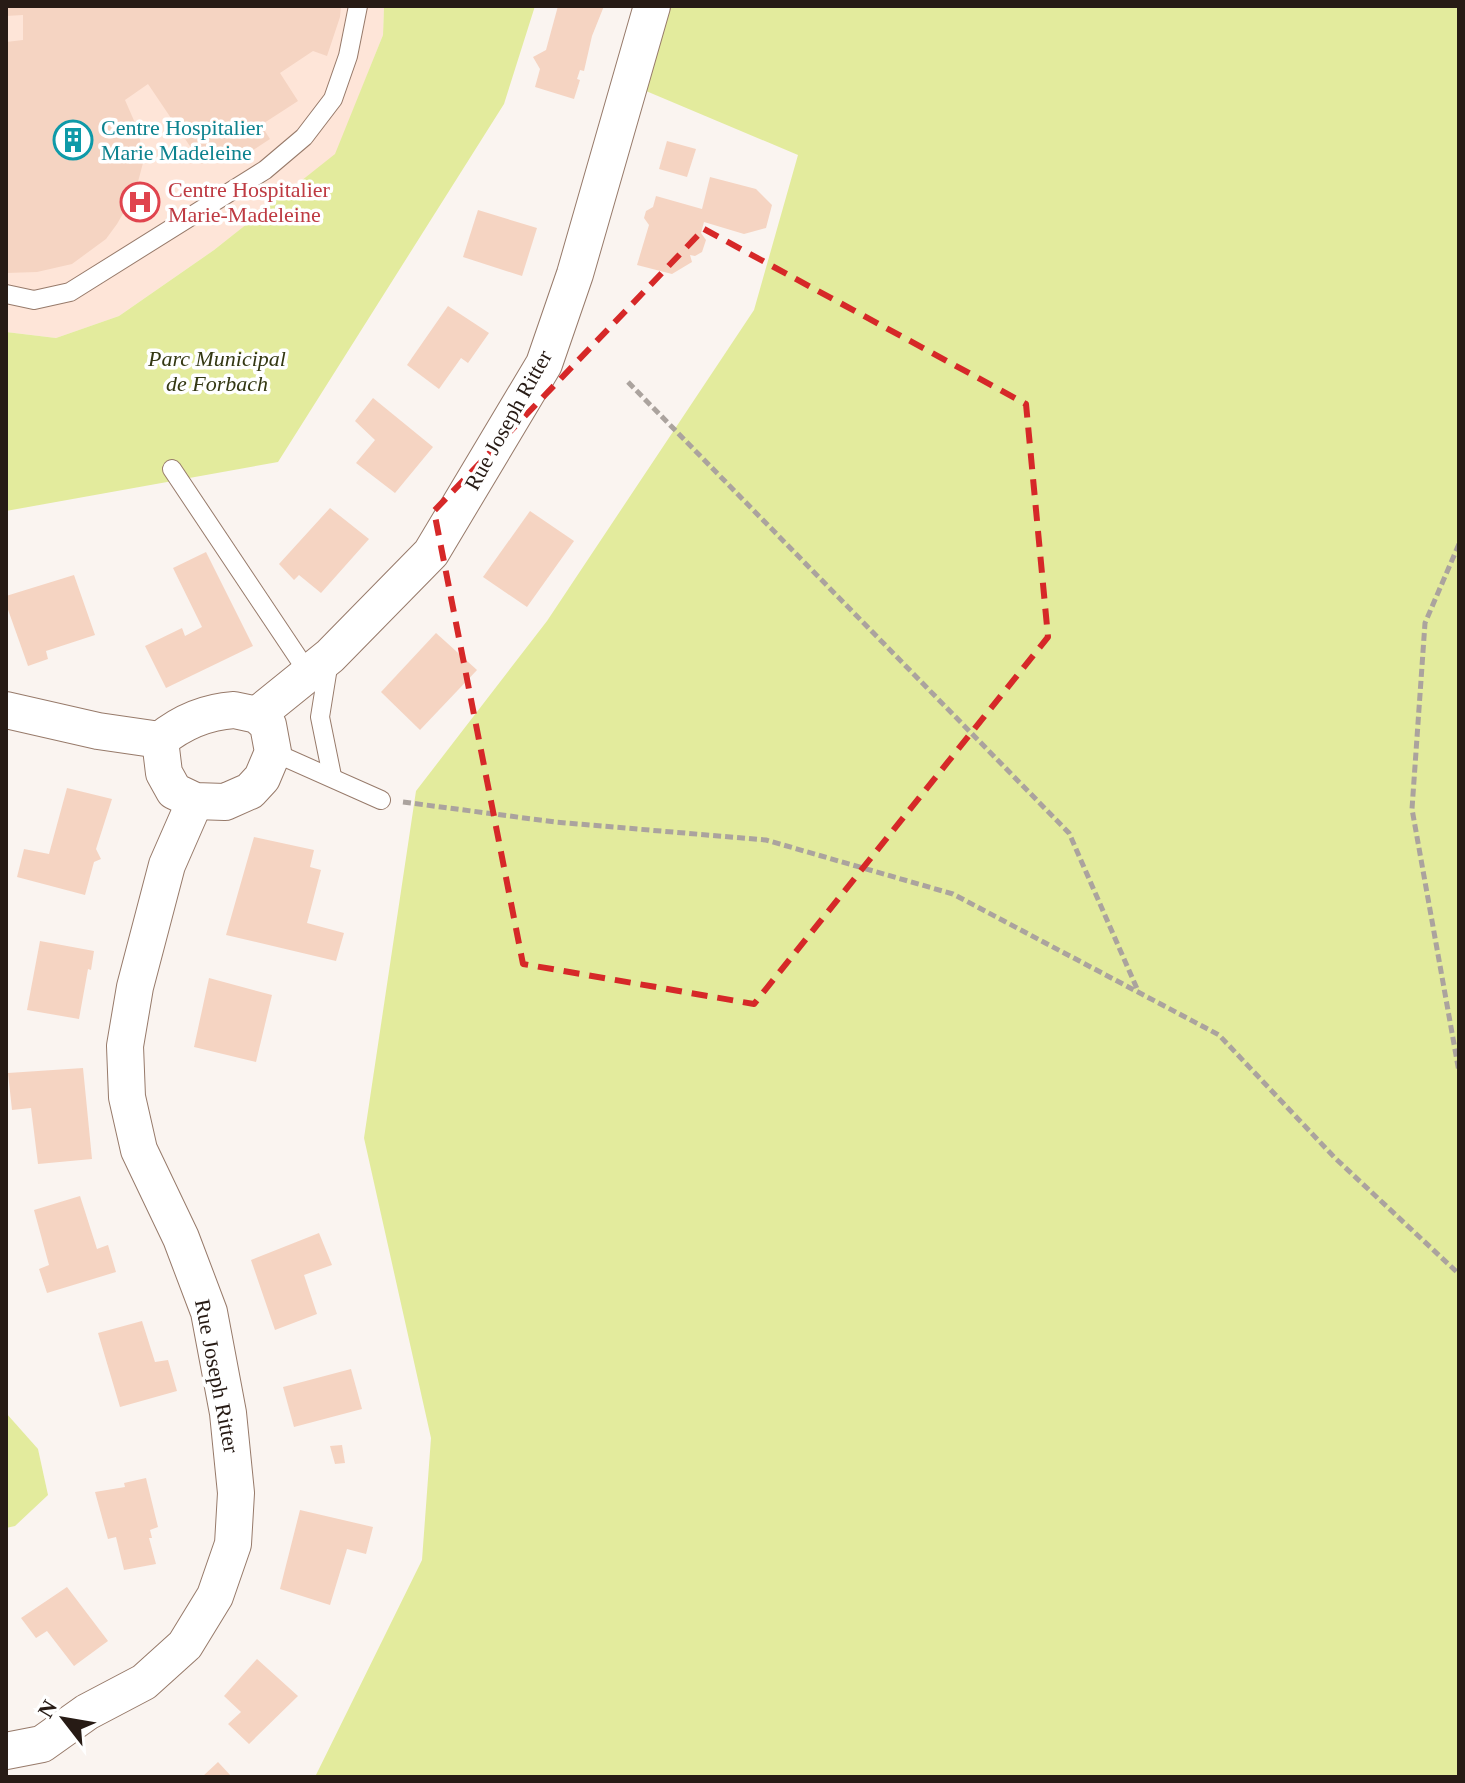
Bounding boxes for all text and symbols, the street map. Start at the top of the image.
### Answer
place label: Centre Hospitalier Marie Madeleine [101,115,264,165]
building icon: Centre Hospitalier Marie Madeleine [52,119,94,161]
place label: Centre Hospitalier Marie-Madeleine [168,177,331,227]
hospital icon: Centre Hospitalier Marie-Madeleine [119,181,161,223]
street label: Rue Joseph Ritter [459,345,557,494]
park label: Parc Municipal de Forbach [147,346,286,396]
street label: Rue Joseph Ritter [190,1297,244,1456]
north arrow [24,1679,104,1759]
text: N [32,1696,62,1722]

